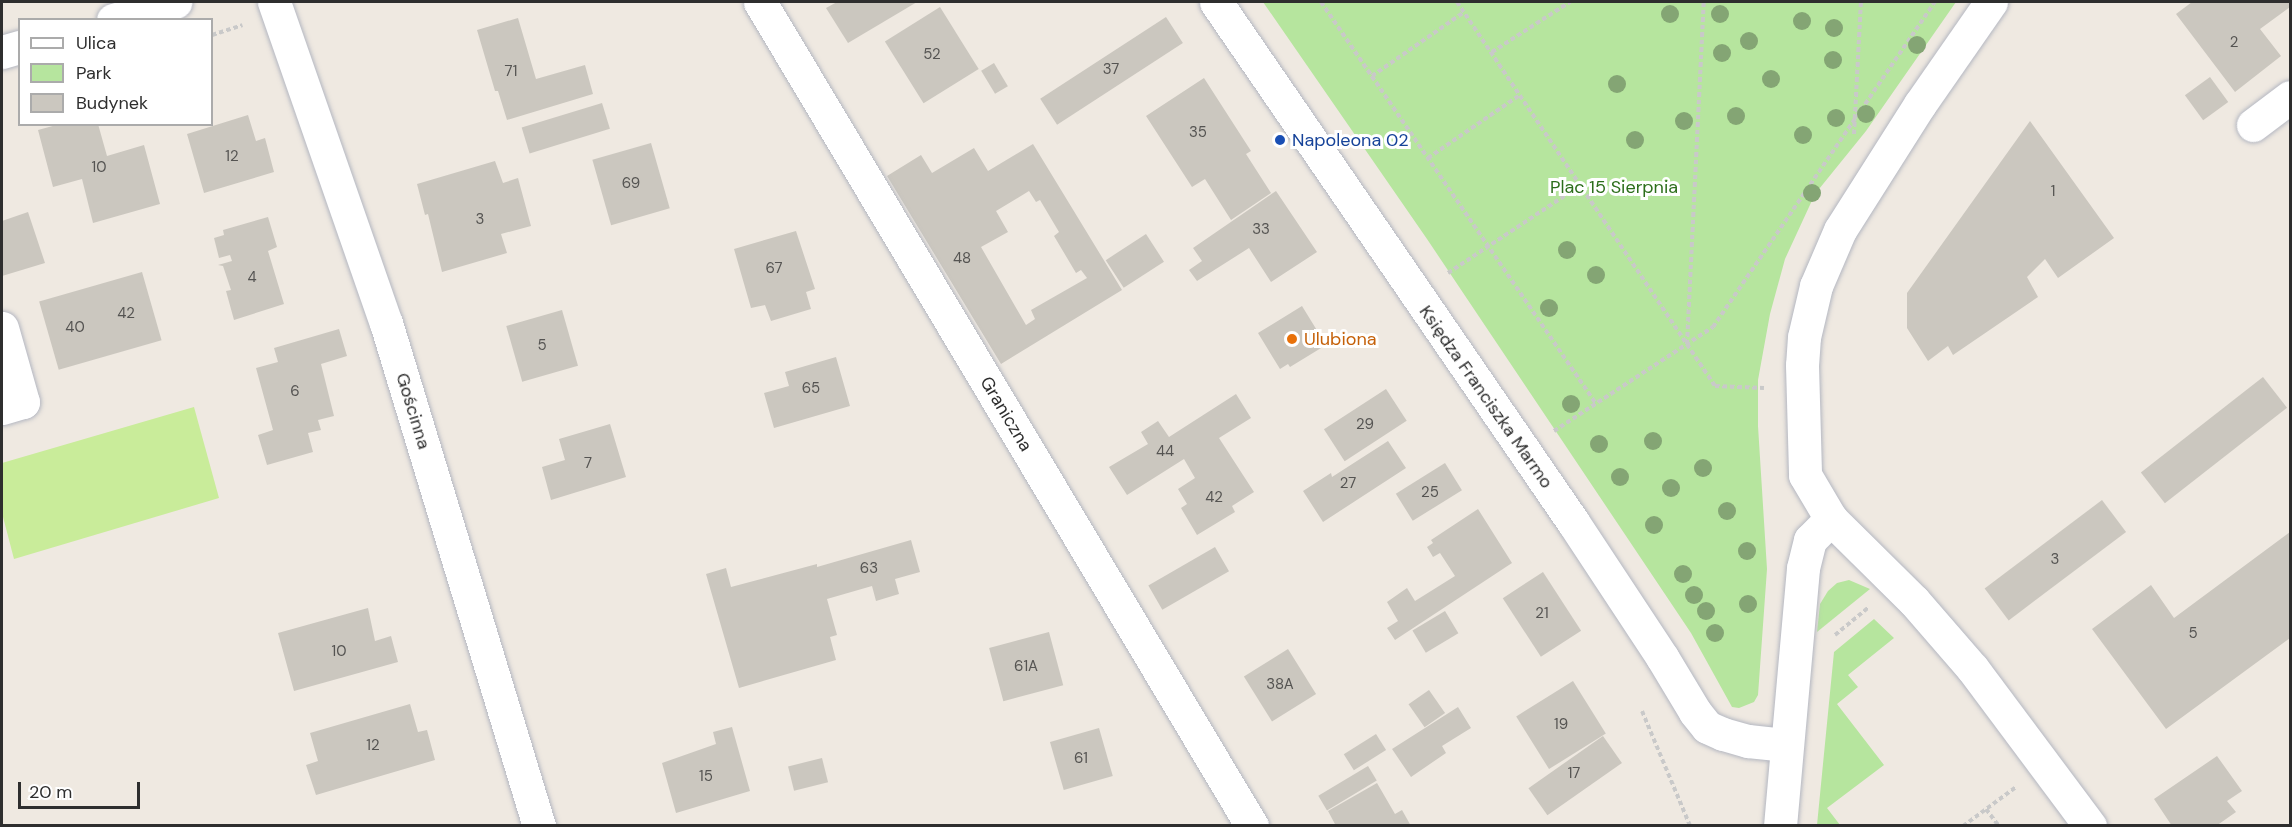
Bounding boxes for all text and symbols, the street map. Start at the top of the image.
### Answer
legend [18,18,213,126]
text: Ulica [76,31,116,55]
house number: 2 [2230,34,2238,52]
house number: 52 [923,46,941,64]
text: Park [76,61,112,85]
house number: 37 [1103,61,1119,79]
house number: 71 [505,63,517,81]
text: Budynek [76,91,148,115]
house number: 35 [1189,124,1207,142]
place label: Napoleona 02 [1292,129,1408,151]
marker: Napoleona 02 [1273,133,1287,147]
house number: 12 [225,148,239,166]
house number: 10 [92,159,106,177]
house number: 69 [622,175,640,193]
park label: Plac 15 Sierpnia [1550,176,1678,198]
house number: 1 [2051,183,2055,201]
house number: 3 [476,211,484,229]
house number: 33 [1252,221,1270,239]
house number: 48 [953,250,971,268]
house number: 67 [765,260,783,278]
house number: 4 [247,269,257,287]
street label: Księdza Franciszka Marmo [1415,301,1557,493]
house number: 42 [117,305,135,323]
house number: 40 [65,319,85,337]
place label: Ulubiona [1304,328,1377,350]
marker: Ulubiona [1285,332,1299,346]
house number: 5 [537,337,547,355]
street label: Gościnna [391,370,435,452]
street label: Graniczna [975,373,1037,455]
house number: 65 [802,380,820,398]
house number: 6 [290,383,300,401]
house number: 29 [1356,416,1374,434]
house number: 44 [1156,443,1174,461]
house number: 7 [584,455,592,473]
house number: 27 [1340,475,1356,493]
house number: 25 [1421,484,1439,502]
house number: 42 [1205,489,1223,507]
house number: 3 [2051,551,2059,569]
house number: 63 [860,560,878,578]
house number: 21 [1535,605,1549,623]
house number: 5 [2188,625,2198,643]
house number: 10 [332,643,346,661]
house number: 61A [1014,658,1038,676]
house number: 38A [1266,676,1294,694]
house number: 19 [1554,716,1568,734]
house number: 12 [366,737,380,755]
house number: 61 [1074,750,1088,768]
house number: 17 [1568,765,1580,783]
house number: 15 [699,768,713,786]
scale bar [21,770,142,808]
text: 20 m [29,780,72,804]

